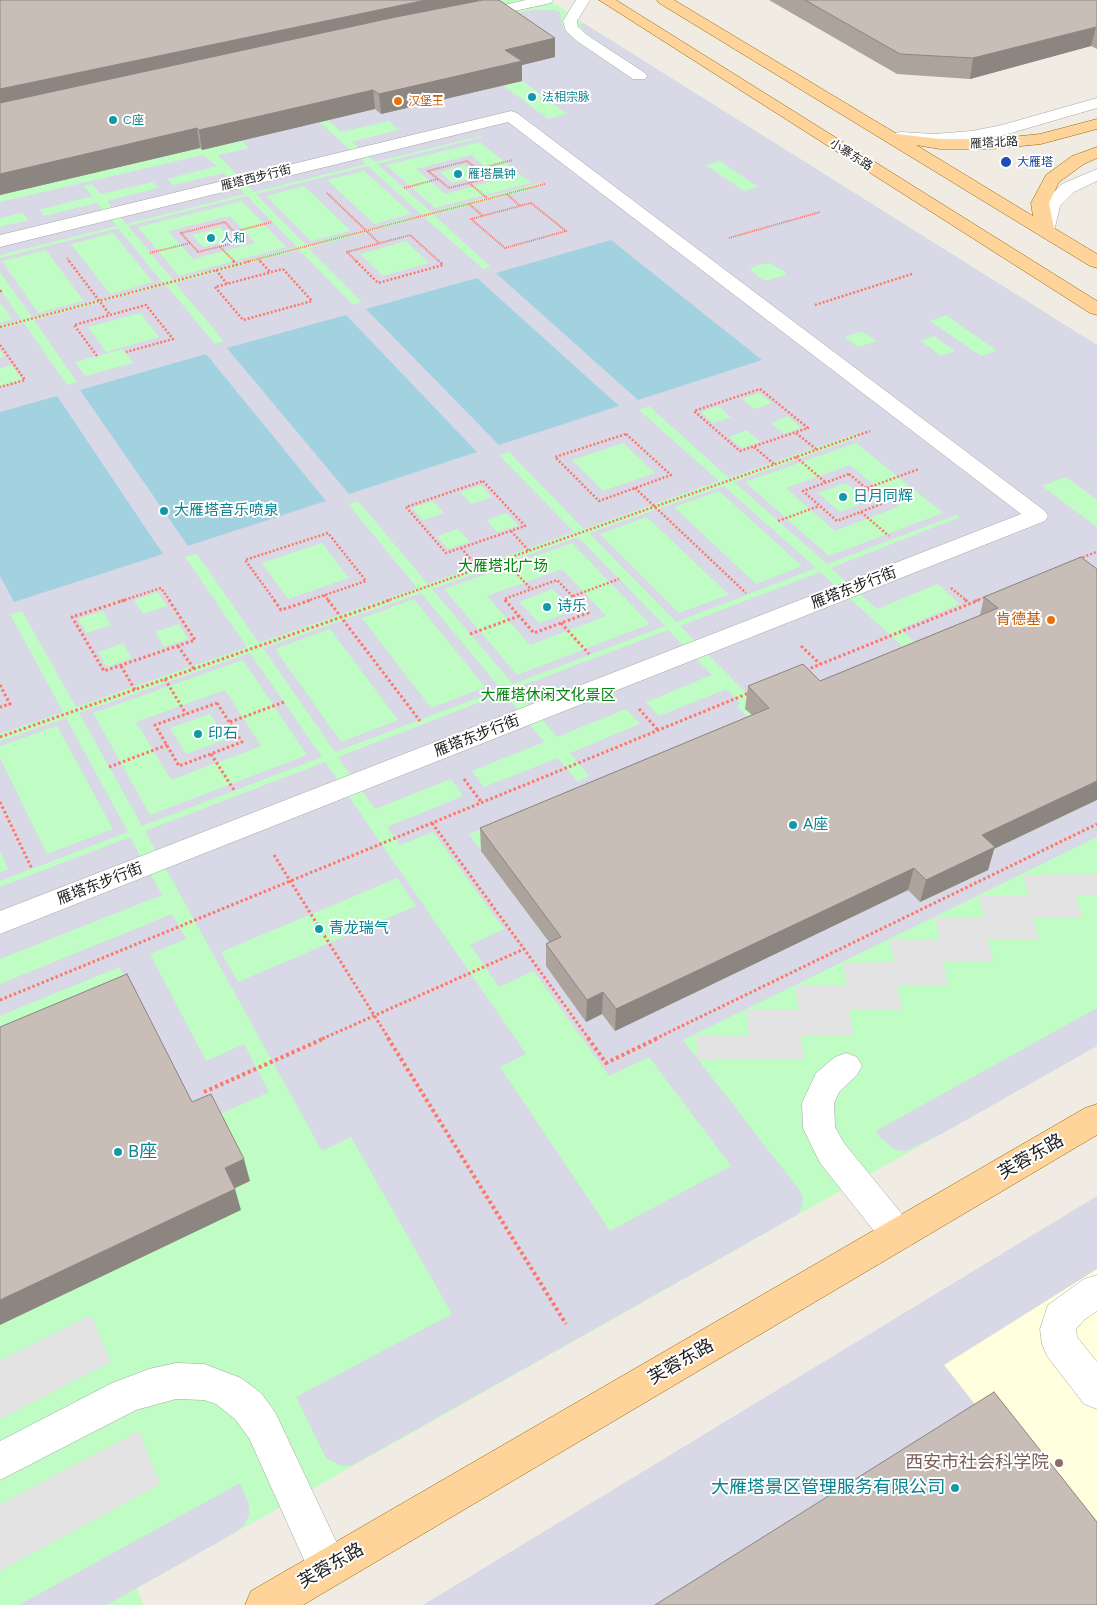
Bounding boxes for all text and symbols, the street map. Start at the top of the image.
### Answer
place label: 法相宗脉 [542,90,590,104]
marker: 法相宗脉 [526,91,538,103]
place label: 汉堡王 [408,94,444,108]
marker: 汉堡王 [392,95,404,107]
place label: C座 [123,113,144,127]
marker: C座 [107,114,119,126]
street label: 雁塔北路 [970,135,1018,151]
street label: 小寨东路 [827,136,875,174]
marker: 大雁塔 [999,155,1013,169]
place label: 大雁塔 [1017,155,1053,169]
street label: 雁塔西步行街 [219,162,293,194]
place label: 雁塔晨钟 [468,167,516,181]
marker: 雁塔晨钟 [452,168,464,180]
place label: 人和 [221,231,245,245]
marker: 人和 [205,232,217,244]
place label: 日月同辉 [853,488,913,506]
marker: 日月同辉 [837,491,849,503]
place label: 大雁塔音乐喷泉 [174,502,279,520]
marker: 大雁塔音乐喷泉 [158,505,170,517]
park label: 大雁塔北广场 [458,558,548,576]
street label: 雁塔东步行街 [809,563,899,613]
place label: 诗乐 [557,598,587,616]
marker: 诗乐 [541,601,553,613]
place label: 肯德基 [996,611,1041,629]
marker: 肯德基 [1045,614,1057,626]
park label: 大雁塔休闲文化景区 [481,687,615,705]
street label: 雁塔东步行街 [432,711,522,761]
place label: 印石 [208,725,238,743]
marker: 印石 [192,728,204,740]
place label: A座 [803,816,828,834]
marker: A座 [787,819,799,831]
street label: 雁塔东步行街 [55,859,145,909]
place label: 青龙瑞气 [329,920,389,938]
marker: 青龙瑞气 [313,923,325,935]
street label: 芙蓉东路 [994,1130,1068,1184]
place label: B座 [128,1141,157,1163]
marker: B座 [112,1146,124,1158]
street label: 芙蓉东路 [644,1335,718,1389]
place label: 西安市社会科学院 [905,1452,1049,1474]
marker: 西安市社会科学院 [1053,1457,1065,1469]
place label: 大雁塔景区管理服务有限公司 [711,1477,945,1499]
marker: 大雁塔景区管理服务有限公司 [949,1482,961,1494]
street label: 芙蓉东路 [294,1539,368,1593]

